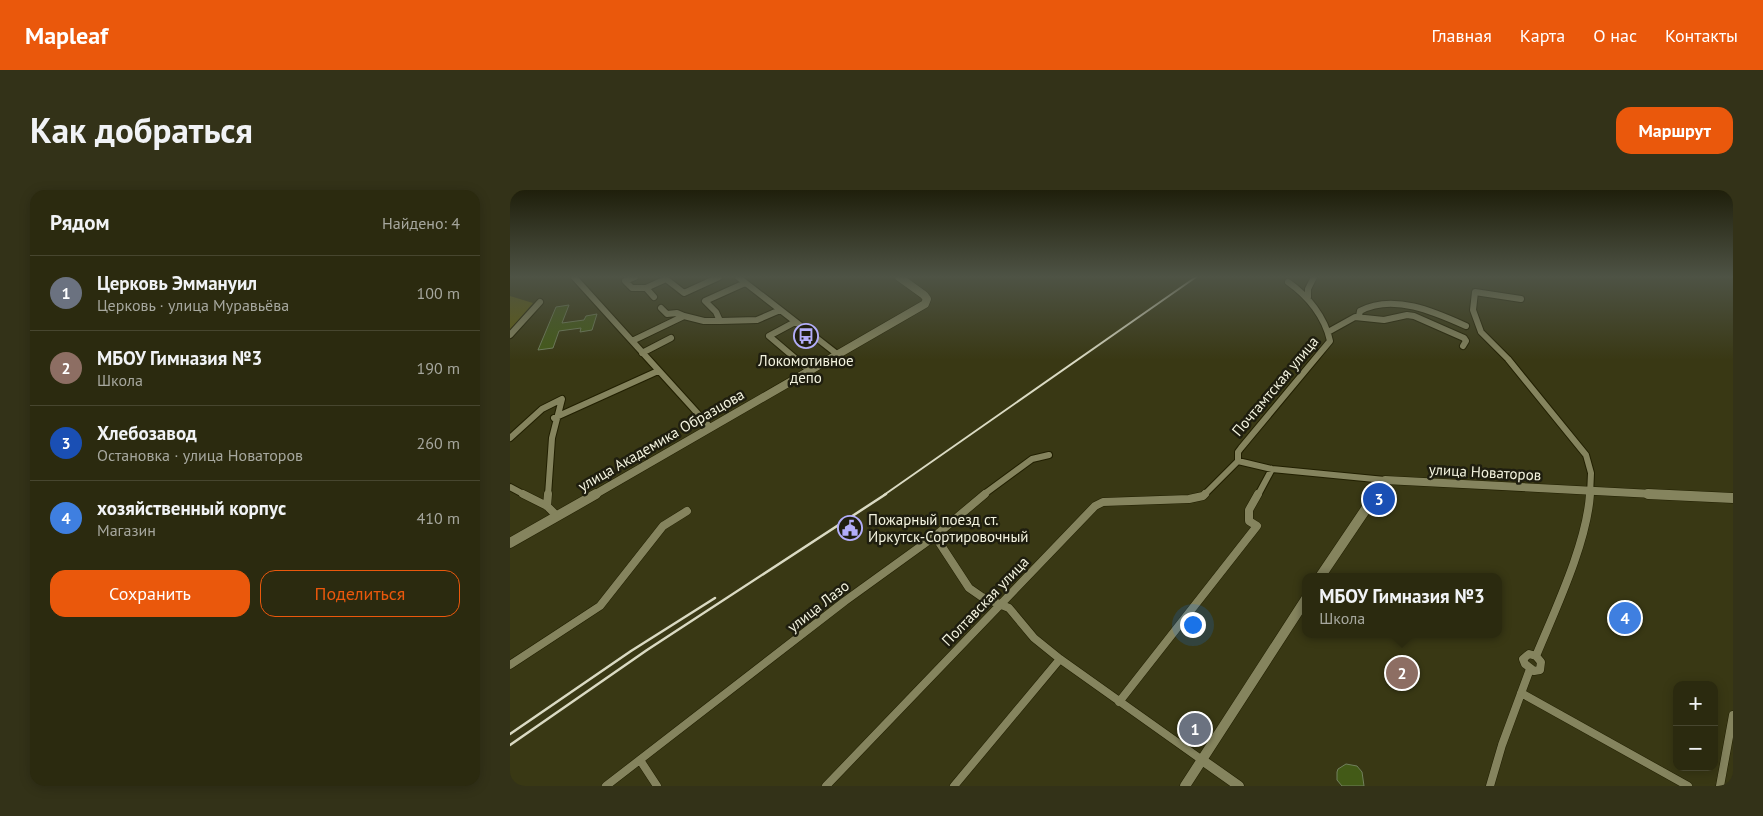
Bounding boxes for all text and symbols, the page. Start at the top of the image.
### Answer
text: Mapleaf [25,20,108,51]
text: Главная [1431,24,1492,47]
text: Карта [1520,24,1565,47]
text: О нас [1593,24,1637,47]
text: Контакты [1665,24,1738,47]
text: Как добраться [30,107,253,153]
button: Маршрут [1616,107,1733,154]
text: Рядом [50,209,109,236]
text: Найдено: 4 [382,213,460,233]
text: Церковь Эммануил [97,271,257,295]
text: 1 [61,283,71,303]
text: 100 m [417,283,460,303]
text: Церковь · улица Муравьёва [97,295,289,315]
bus stop icon: Локомотивное депо [793,323,819,349]
street label: Почтамтская улица [1228,332,1322,440]
text: МБОУ Гимназия №3 [97,346,262,370]
place label: Локомотивное депо [757,351,854,387]
text: 2 [61,358,71,378]
text: 190 m [417,358,460,378]
text: Школа [97,370,143,390]
street label: улица Академика Образцова [574,385,748,495]
text: Хлебозавод [97,421,197,445]
text: 3 [61,433,71,453]
text: 260 m [417,433,460,453]
text: Остановка · улица Новаторов [97,445,303,465]
street label: улица Новаторов [1428,460,1542,484]
pin: 3 [1363,480,1395,518]
text: хозяйственный корпус [97,496,286,520]
text: 4 [61,508,71,528]
text: 410 m [417,508,460,528]
place label: Пожарный поезд ст. Иркутск-Сортировочный [868,510,1029,546]
public building icon: Пожарный поезд ст. Иркутск-Сортировочный [837,515,863,541]
text: Магазин [97,520,156,540]
street label: Полтавская улица [938,552,1032,650]
button: Сохранить [50,570,250,617]
button: Поделиться [260,570,460,617]
popup [1302,573,1502,638]
street label: улица Лазо [783,576,853,636]
text: МБОУ Гимназия №3 [1319,584,1485,608]
pin: 4 [1609,599,1641,637]
text: Школа [1319,608,1365,628]
your location [1180,612,1206,638]
pin: 2 [1386,654,1418,692]
map controls [1673,681,1718,771]
button: + [1673,681,1718,726]
pin: 1 [1179,710,1211,748]
button: − [1673,726,1718,771]

